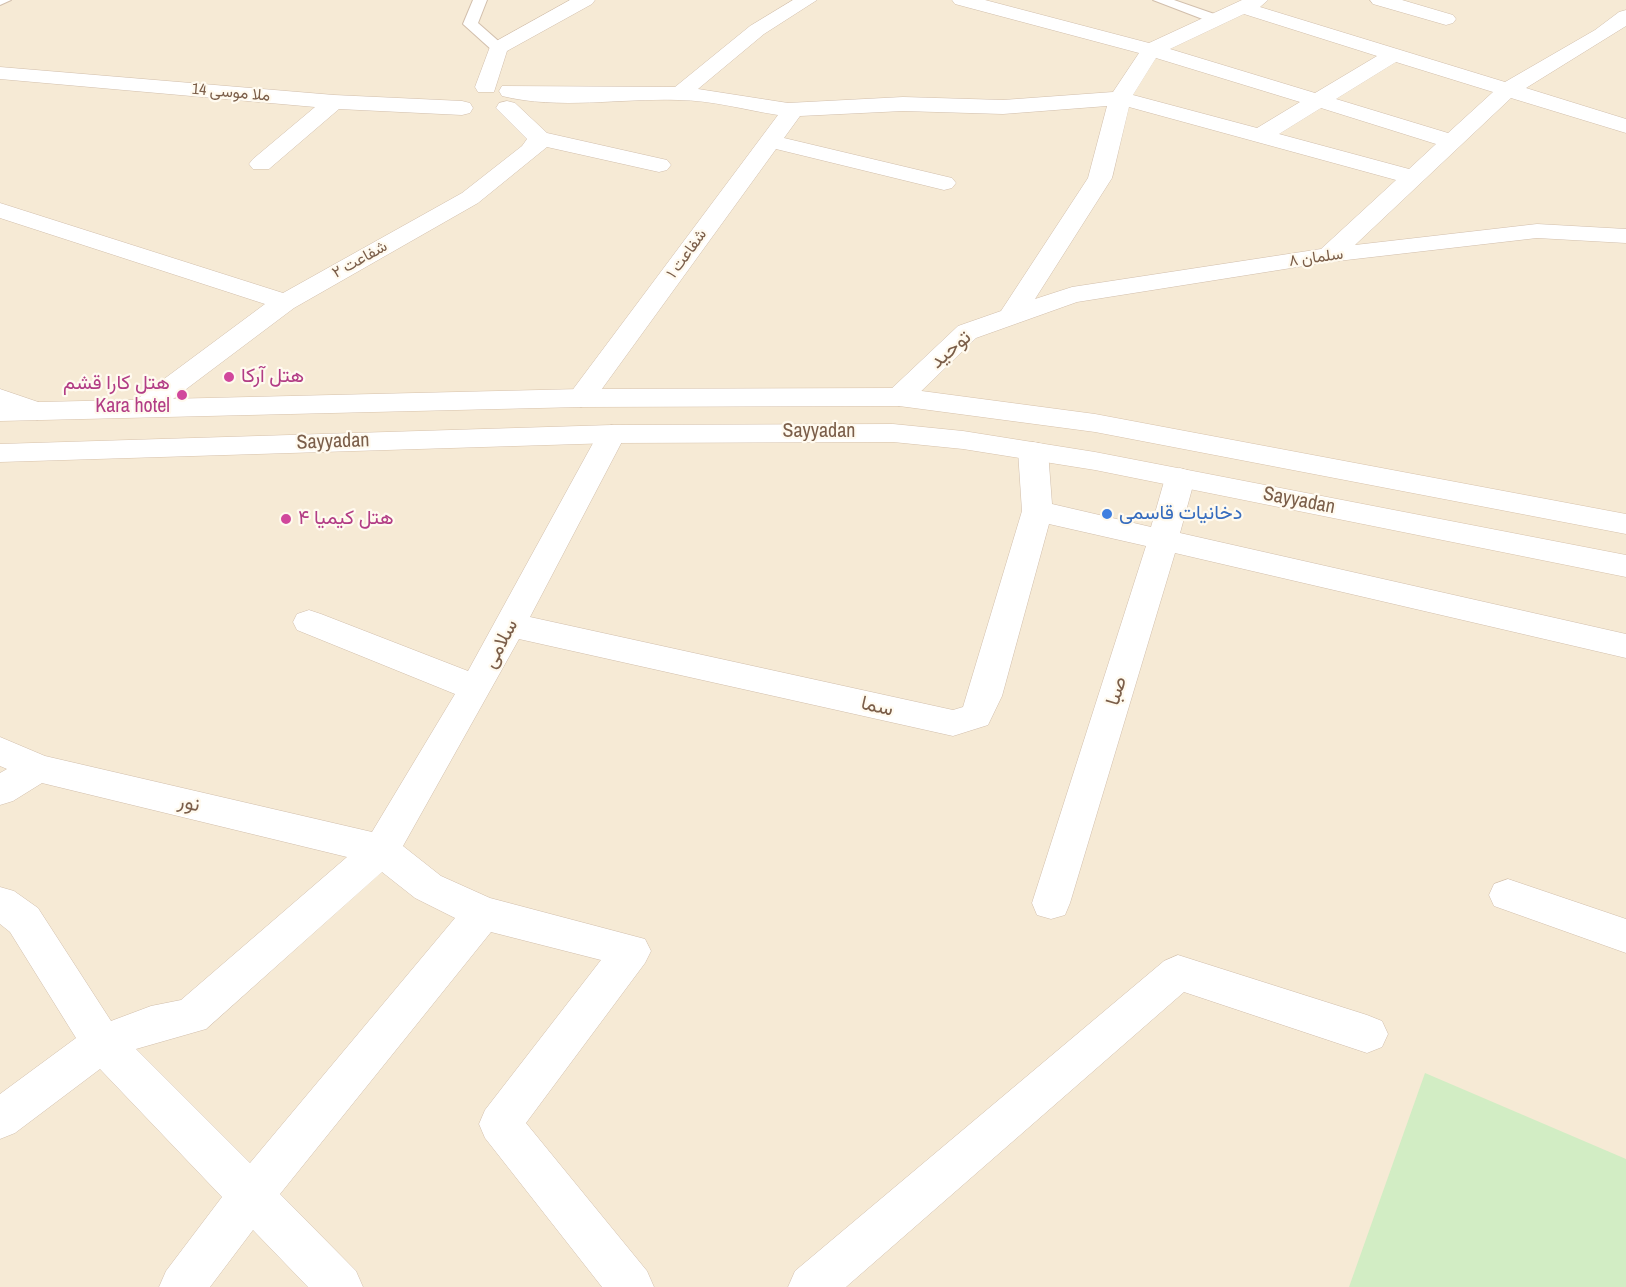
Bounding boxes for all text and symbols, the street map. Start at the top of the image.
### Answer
street label: ملا موسی 14 [191,80,271,106]
street label: شفاعت ۱ [663,226,711,282]
street label: شفاعت ۲ [329,237,391,283]
street label: سلمان ۸ [1287,245,1345,271]
street label: توحید [926,326,976,374]
place label: هتل آرکا [241,365,304,389]
marker: هتل آرکا [222,370,236,384]
place label: هتل کارا قشم Kara hotel [63,372,170,419]
marker: هتل کارا قشم Kara hotel [175,388,189,402]
street label: Sayyadan [783,420,855,444]
street label: Sayyadan [296,429,370,455]
street label: Sayyadan [1261,482,1337,520]
place label: دخانیات قاسمی [1119,502,1242,526]
place label: هتل کیمیا ۴ [298,507,394,531]
marker: دخانیات قاسمی [1100,507,1114,521]
marker: هتل کیمیا ۴ [279,512,293,526]
street label: سلامی [478,615,524,673]
street label: صبا [1101,674,1133,708]
street label: سما [858,692,896,722]
street label: نور [176,790,202,818]

